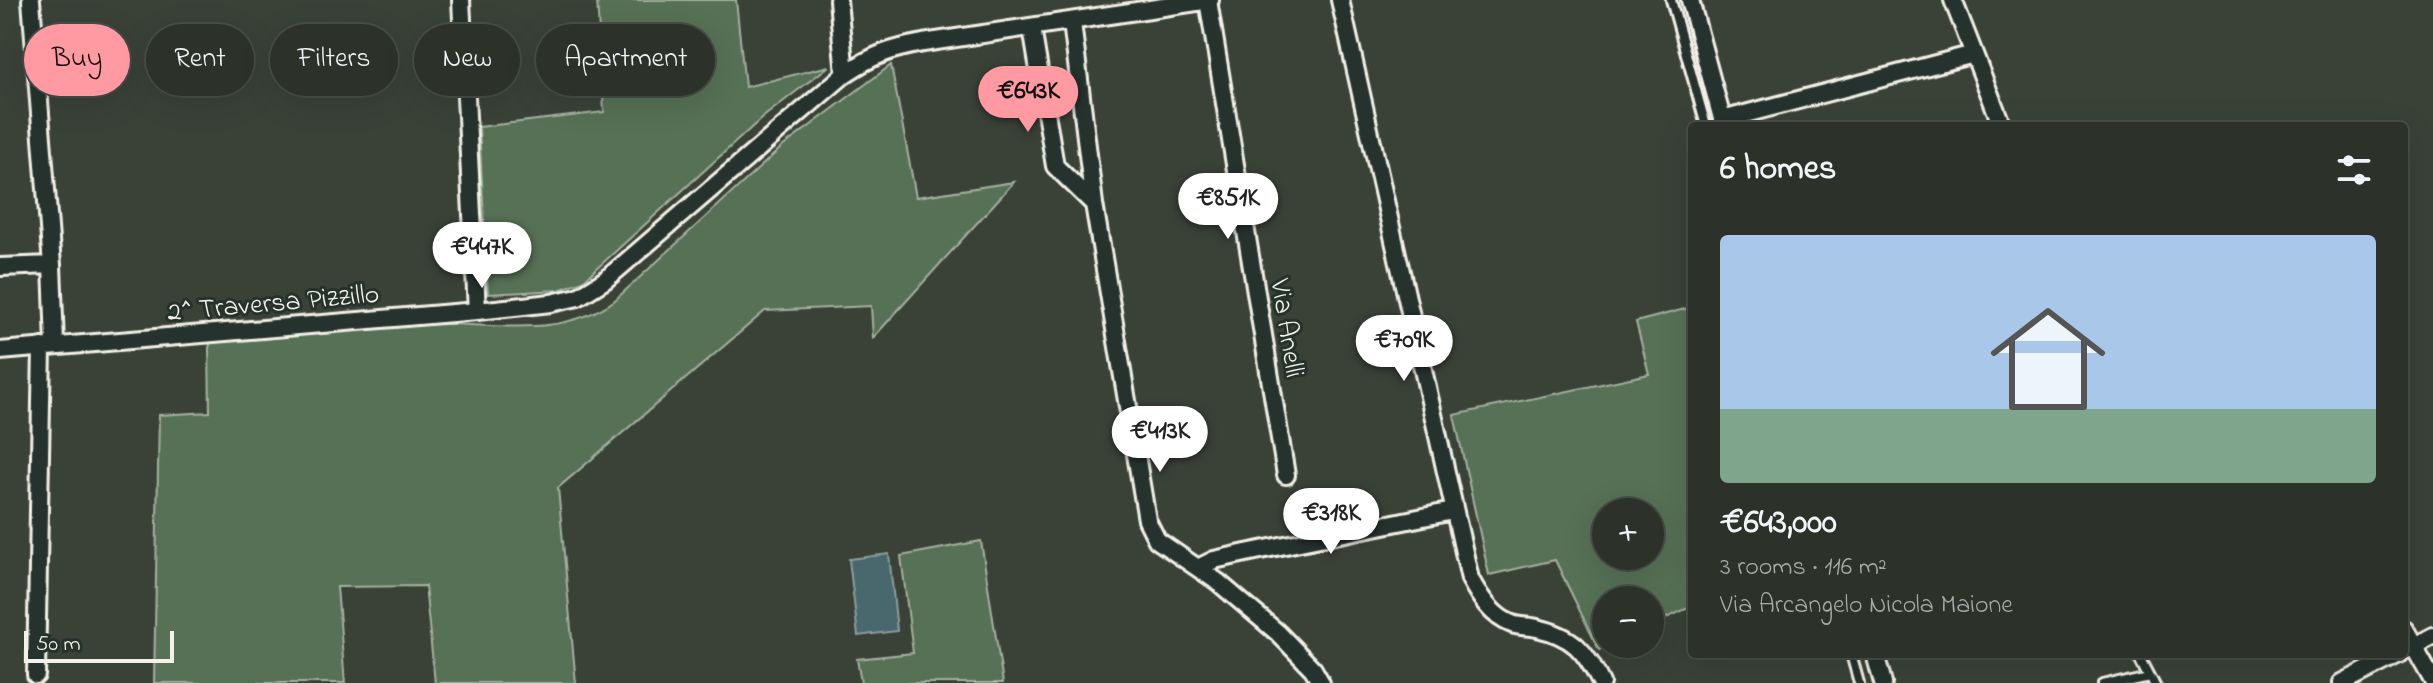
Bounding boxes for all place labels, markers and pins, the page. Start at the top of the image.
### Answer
pin: €643K [972,66,1084,134]
pin: €851K [1172,173,1284,241]
pin: €447K [426,222,538,290]
pin: €709K [1348,315,1460,383]
pin: €413K [1104,406,1216,474]
pin: €318K [1275,488,1387,556]

